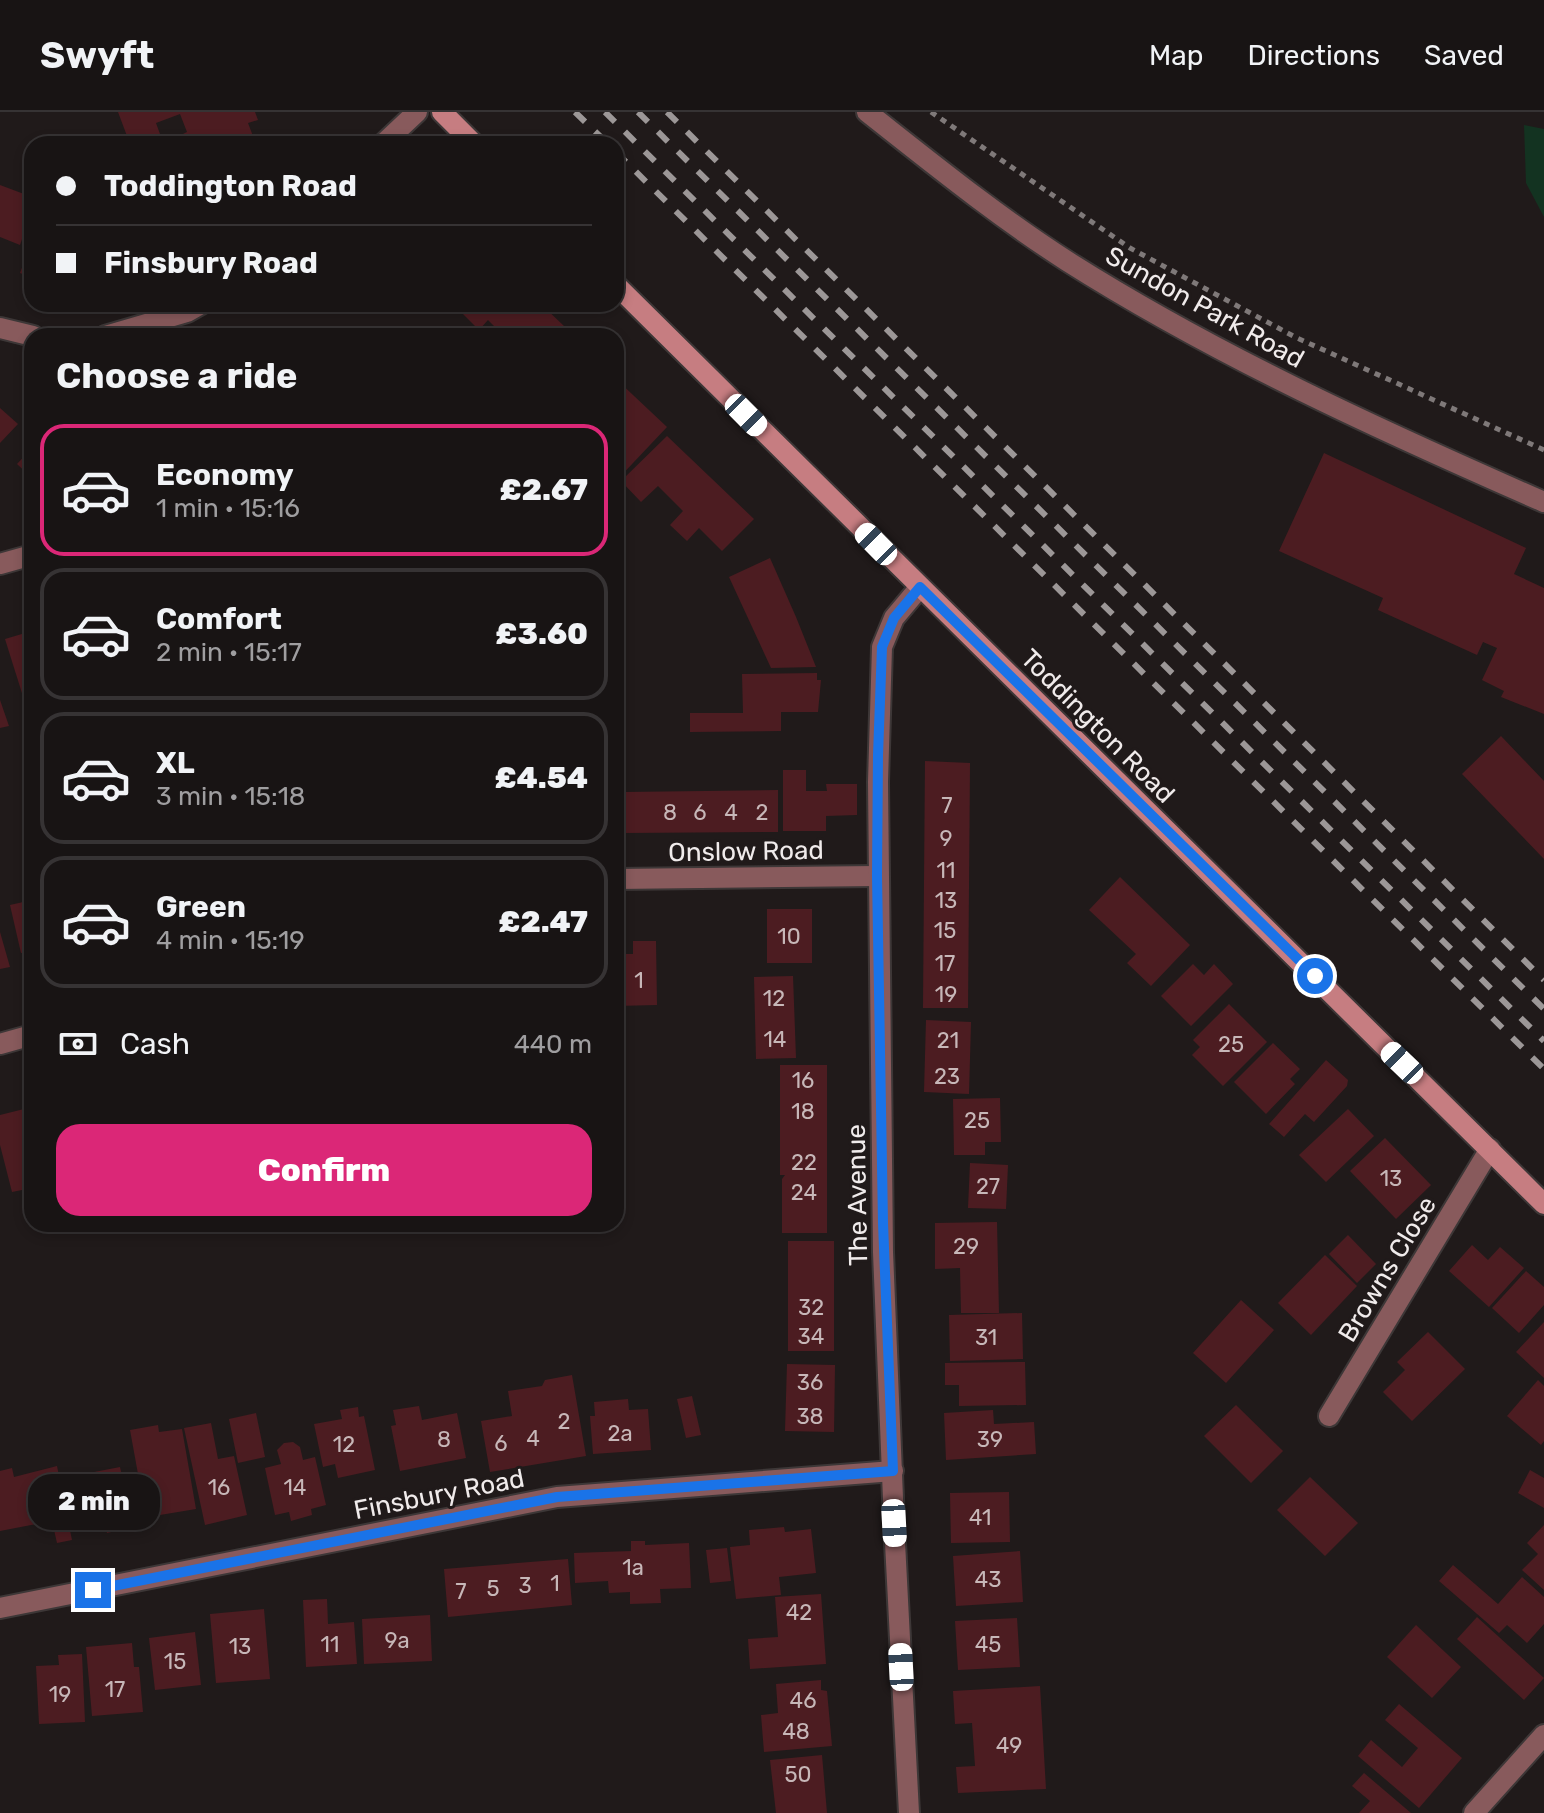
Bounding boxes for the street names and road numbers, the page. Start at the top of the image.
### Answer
street label: Sundon Park Road [1100,240,1309,375]
street label: Toddington Road [1014,643,1181,810]
street label: Onslow Road [668,835,824,868]
street label: The Avenue [841,1124,874,1266]
street label: Browns Close [1332,1191,1443,1348]
street label: Finsbury Road [351,1463,527,1526]

